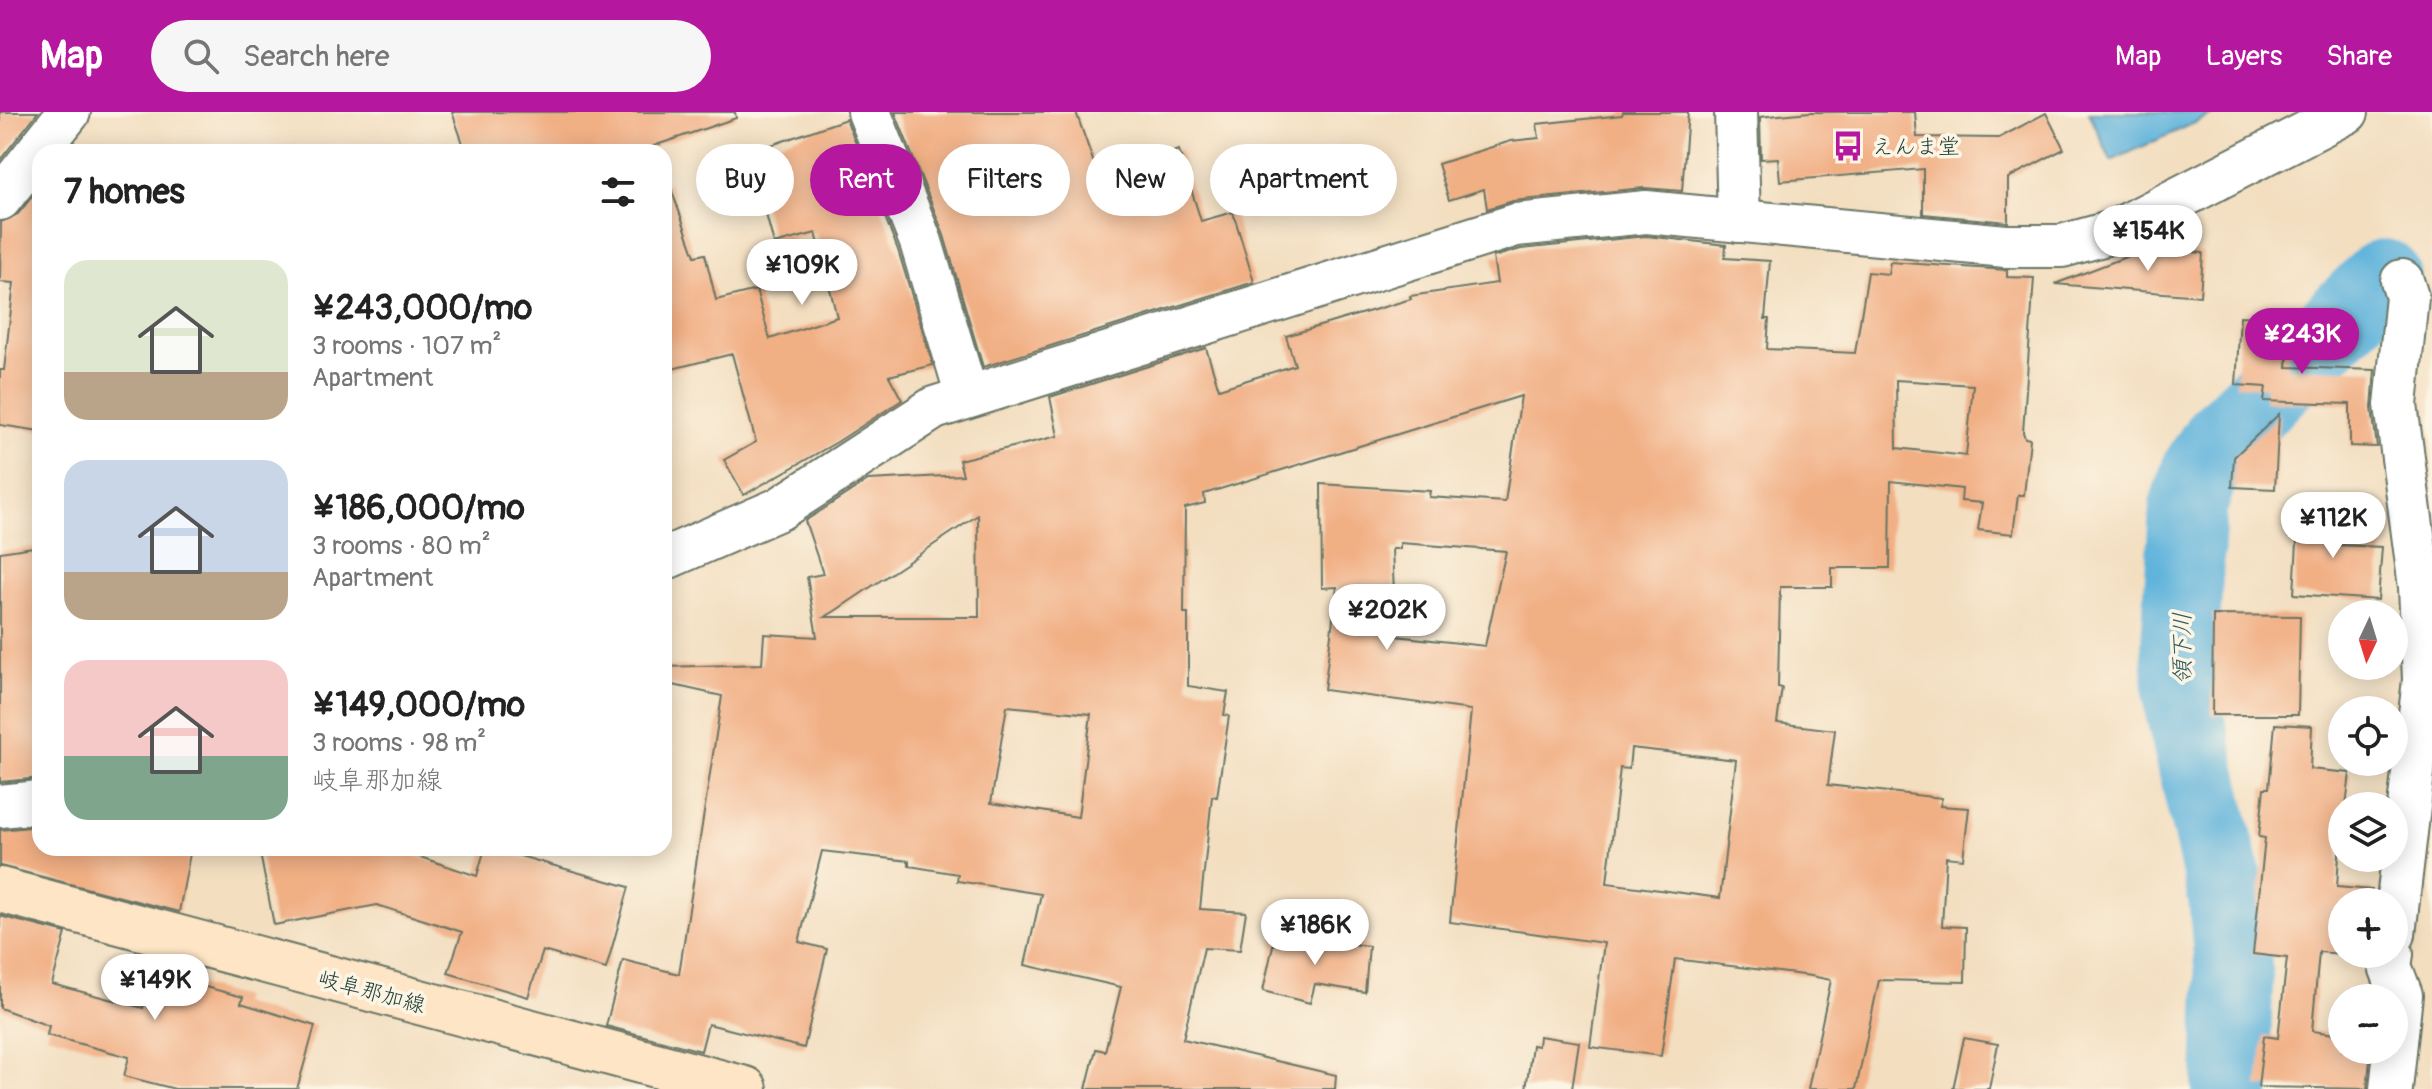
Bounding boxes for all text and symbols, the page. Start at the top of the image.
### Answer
search box [151,20,711,92]
text: Map [40,32,103,80]
icon: search [179,34,223,78]
text: Search here [243,38,390,75]
text: Map [2115,39,2161,74]
text: Layers [2205,39,2282,74]
text: Share [2326,39,2392,74]
bus stop icon: えんま堂 [1831,129,1865,163]
place label: えんま堂 [1872,133,1960,161]
chip: Buy [696,144,794,216]
chip: Rent [810,144,922,216]
chip: Filters [938,144,1070,216]
chip: New [1086,144,1194,216]
chip: Apartment [1210,144,1397,216]
icon: filters [596,170,640,214]
text: 7 homes [64,171,185,214]
pin: ¥154K [2092,205,2204,273]
text: ¥154K [2111,215,2185,247]
pin: ¥109K [746,239,858,307]
text: ¥109K [764,249,840,281]
text: ¥243,000/mo [312,287,532,330]
icon: home [128,292,224,388]
pin: ¥243K [2246,308,2358,376]
text: ¥243K [2263,318,2341,350]
text: 3 rooms · 107 m² [312,330,501,362]
text: Apartment [312,362,433,394]
text: ¥186,000/mo [312,487,525,530]
icon: home [128,492,224,588]
pin: ¥112K [2277,492,2389,560]
text: ¥112K [2299,502,2367,534]
text: 3 rooms · 80 m² [312,530,491,562]
text: Apartment [312,562,433,594]
pin: ¥202K [1331,584,1443,652]
text: ¥202K [1347,594,1427,626]
north arrow [2328,600,2408,680]
map controls [2328,600,2408,1064]
water label: 領下川 [2168,612,2197,684]
text: ¥149,000/mo [312,684,525,727]
icon: home [128,692,224,788]
button: locate [2328,696,2408,776]
text: 3 rooms · 98 m² [312,727,486,759]
text: 岐阜那加線 [312,765,442,797]
button: layers [2328,792,2408,872]
button: + [2328,888,2408,968]
pin: ¥186K [1259,899,1371,967]
text: ¥186K [1279,909,1351,941]
pin: ¥149K [99,954,211,1022]
text: ¥149K [119,964,191,996]
street label: 岐阜那加線 [315,964,428,1020]
button: − [2328,984,2408,1064]

